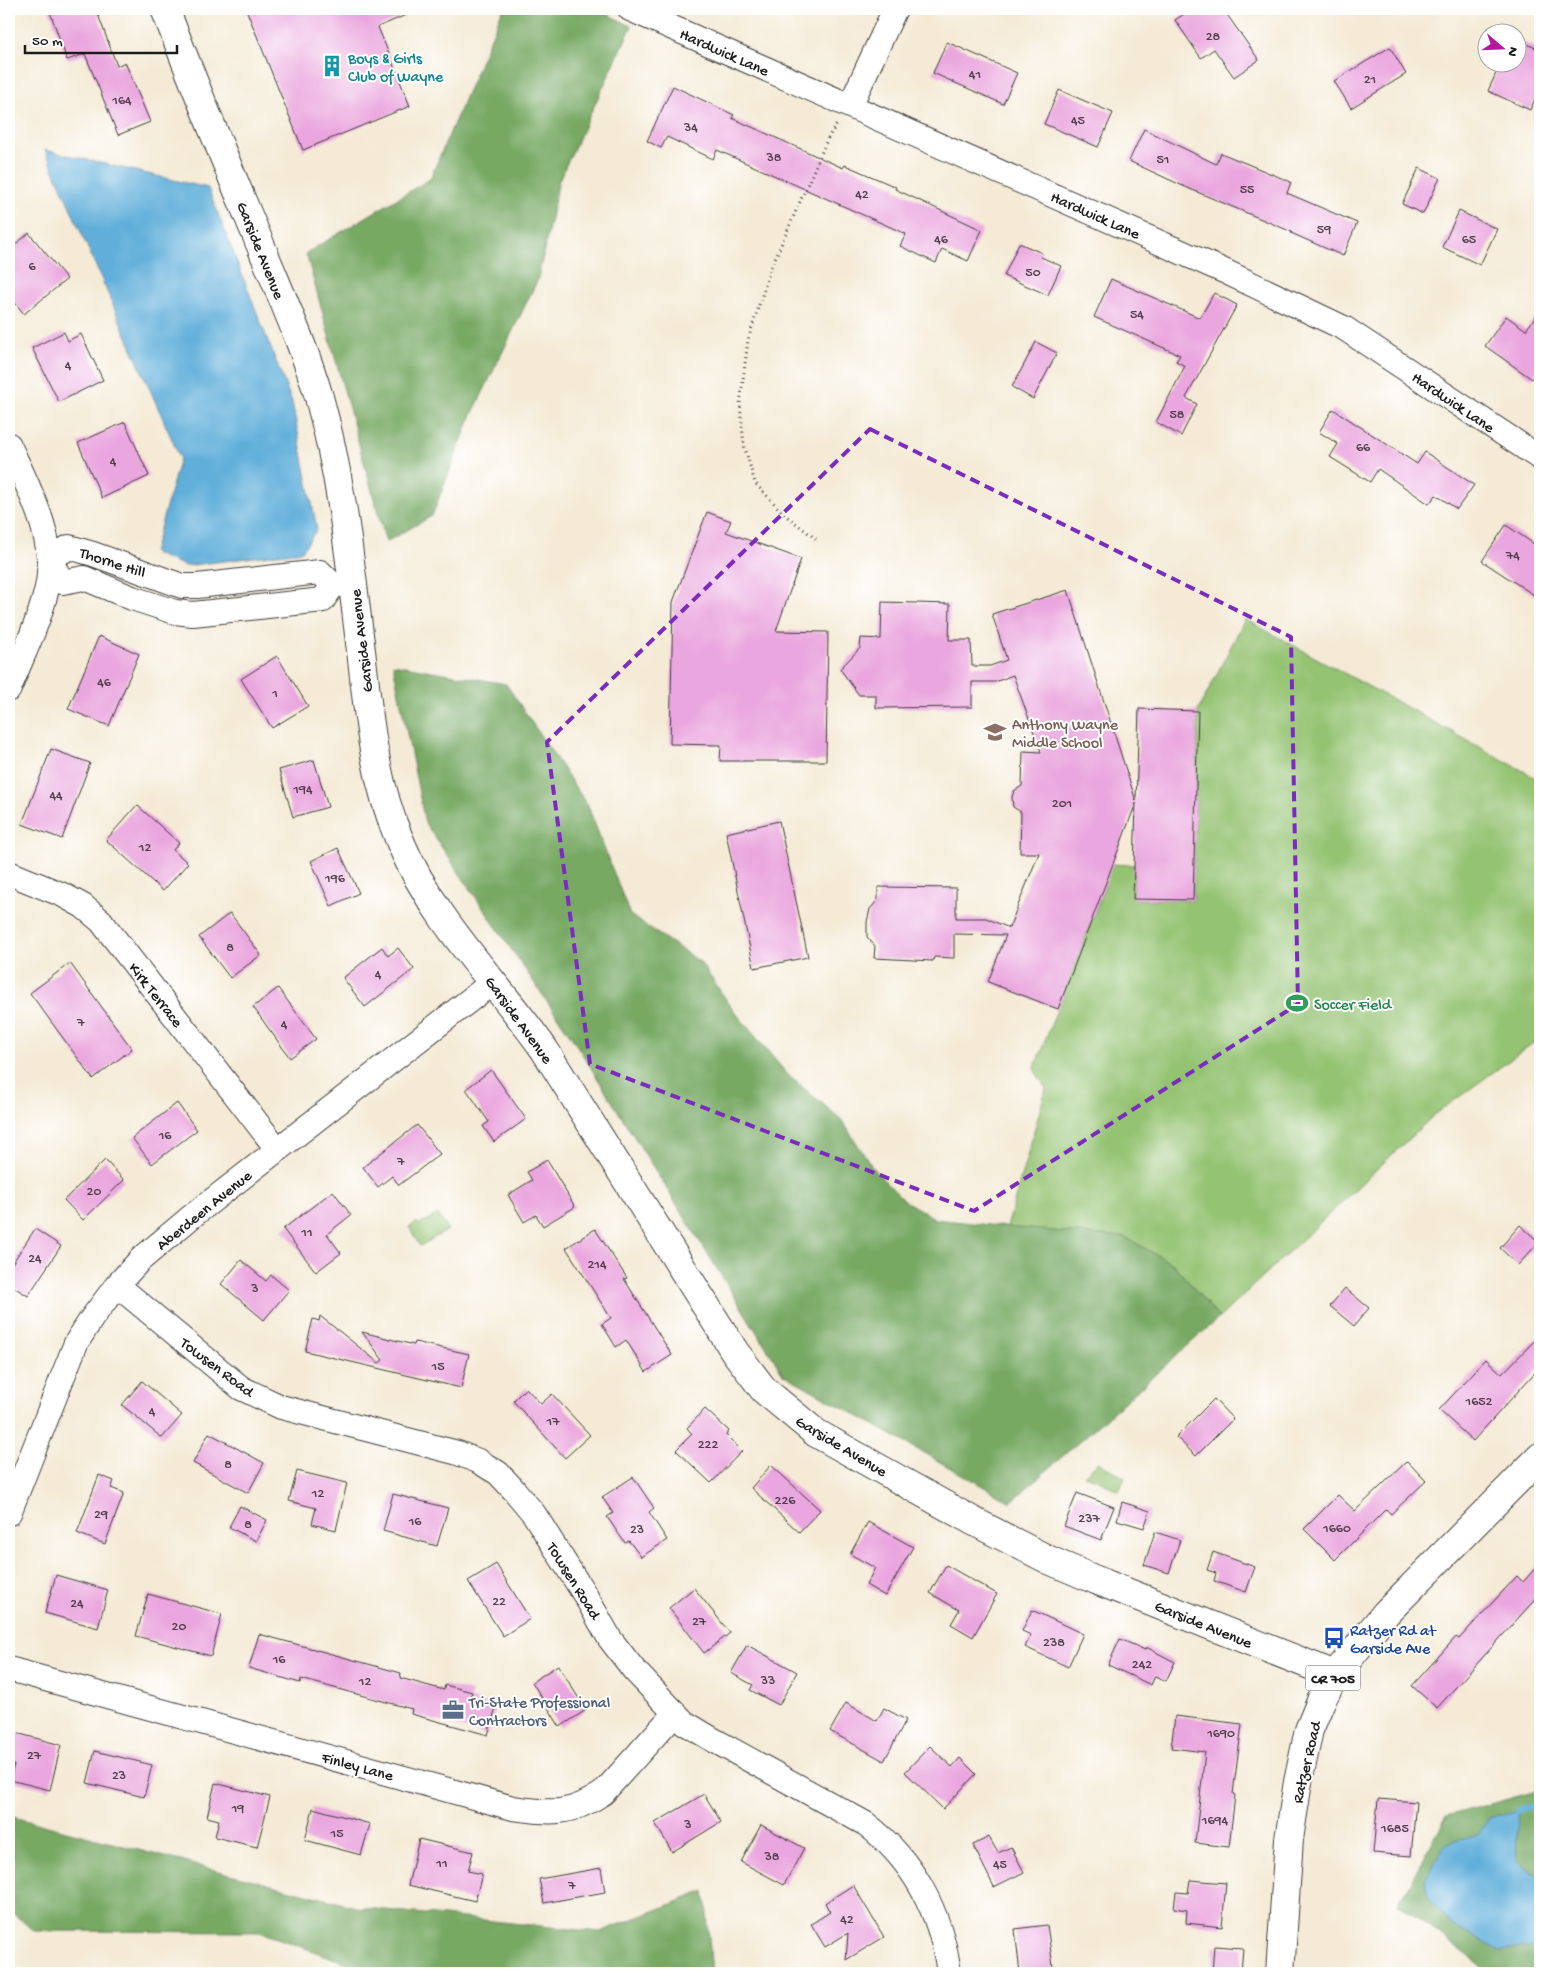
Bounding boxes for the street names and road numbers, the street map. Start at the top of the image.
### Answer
street label: Hardwick Lane [676,26,772,83]
street label: Hardwick Lane [1047,189,1143,246]
street label: Garside Avenue [231,200,287,304]
street label: Hardwick Lane [1407,369,1498,439]
street label: Thorne Hill [76,544,147,584]
street label: Garside Avenue [348,587,379,693]
street label: Kirk Terrace [123,960,186,1033]
street label: Garside Avenue [479,974,556,1069]
street label: Aberdeen Avenue [154,1167,257,1256]
street label: Towsen Road [174,1334,258,1404]
street label: Garside Avenue [791,1413,890,1483]
street label: Towsen Road [540,1539,604,1625]
street label: Garside Avenue [1151,1598,1255,1655]
road number: CR 705 [1306,1666,1360,1690]
street label: Ratzer Road [1290,1718,1327,1806]
street label: Finley Lane [318,1749,396,1787]

